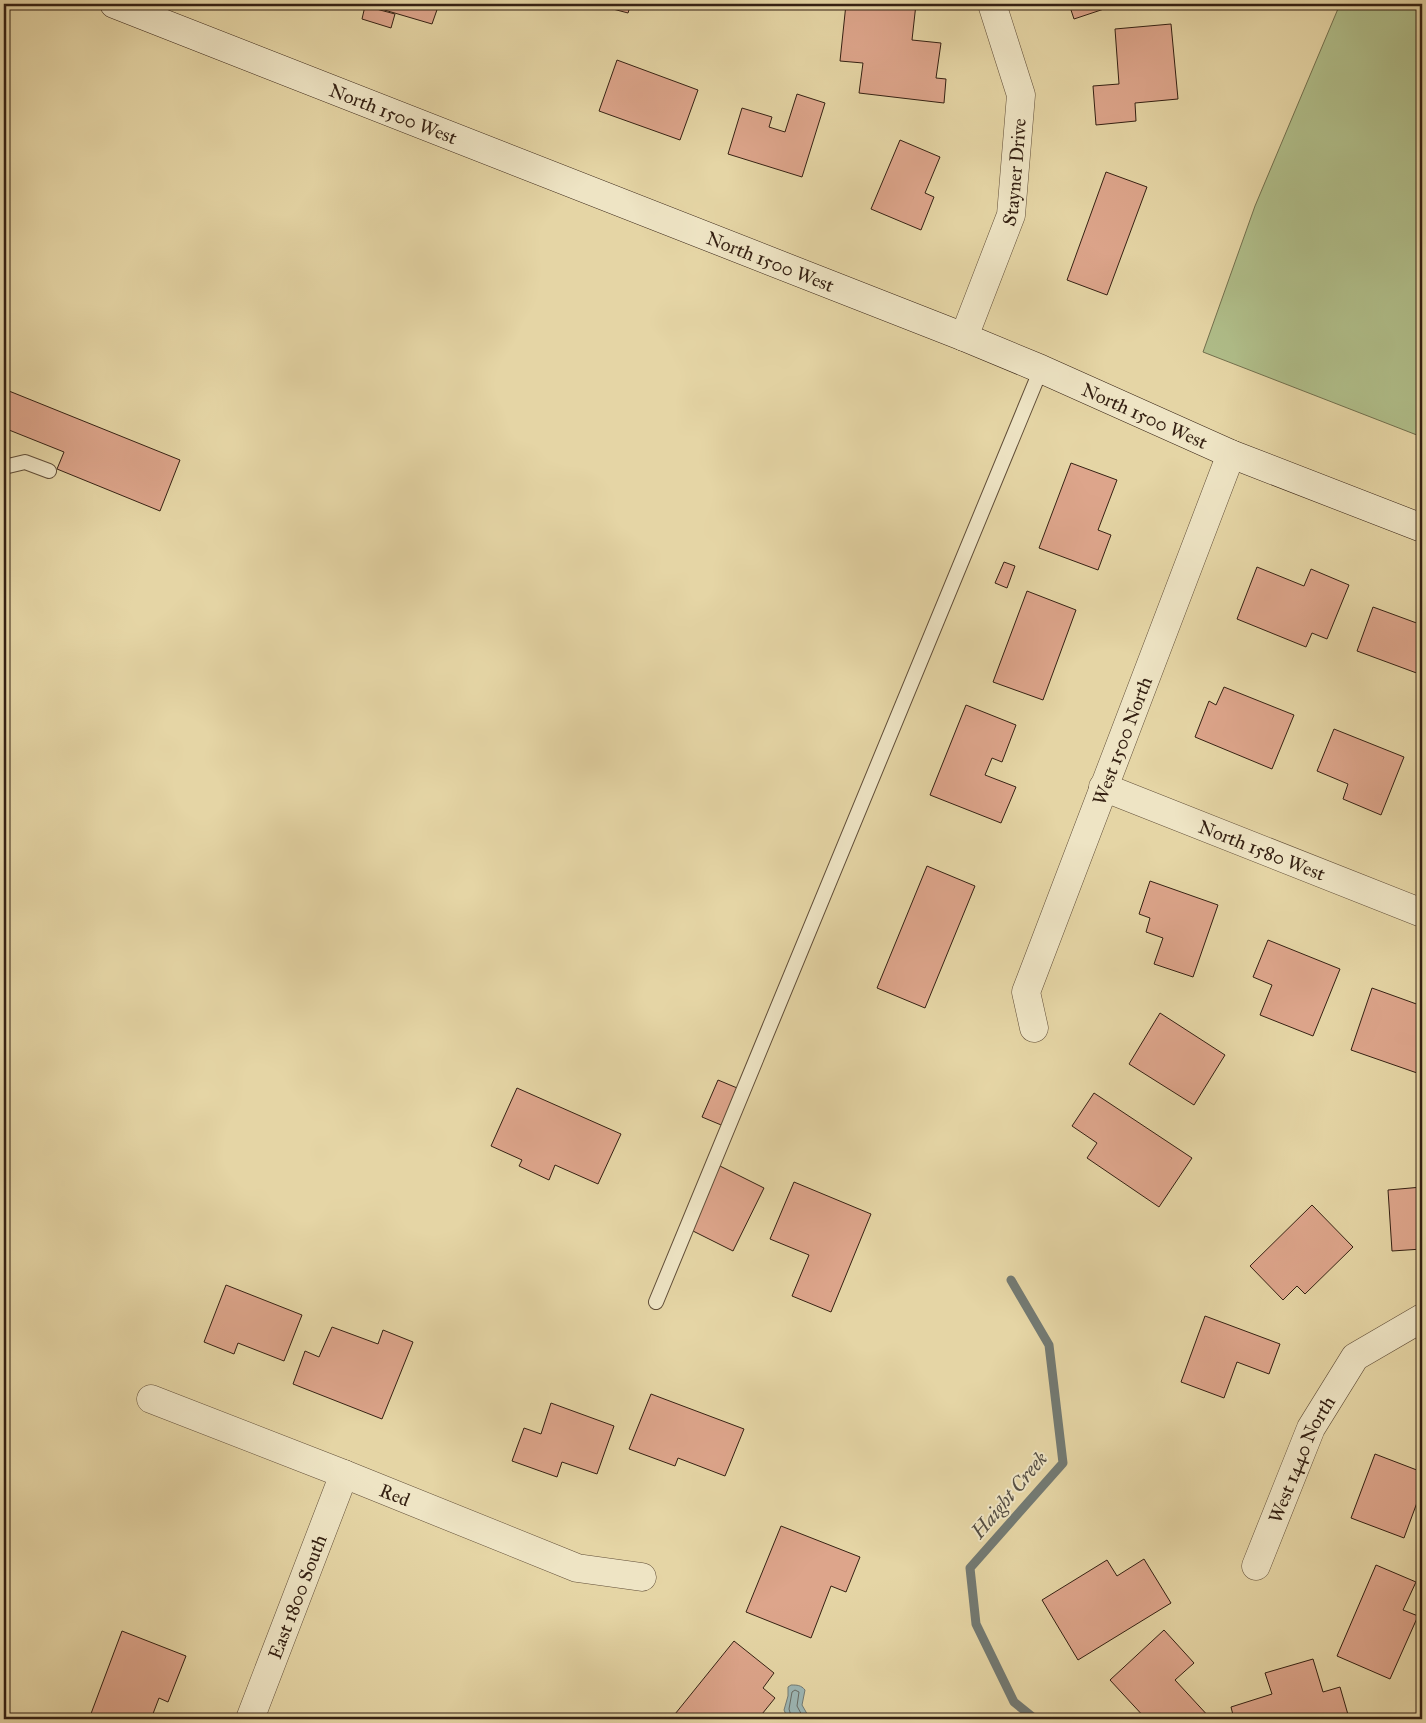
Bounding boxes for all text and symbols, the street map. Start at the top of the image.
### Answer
street label: North 1500 West [326,78,461,149]
street label: Stayner Drive [996,117,1031,229]
street label: North 1500 West [703,226,838,297]
street label: North 1500 West [1078,377,1211,454]
street label: West 1500 North [1087,673,1157,808]
street label: North 1580 West [1195,814,1329,885]
street label: West 1440 North [1263,1391,1340,1526]
water label: Haight Creek [965,1447,1052,1544]
street label: Red [376,1478,414,1511]
street label: East 1800 South [263,1531,331,1662]

